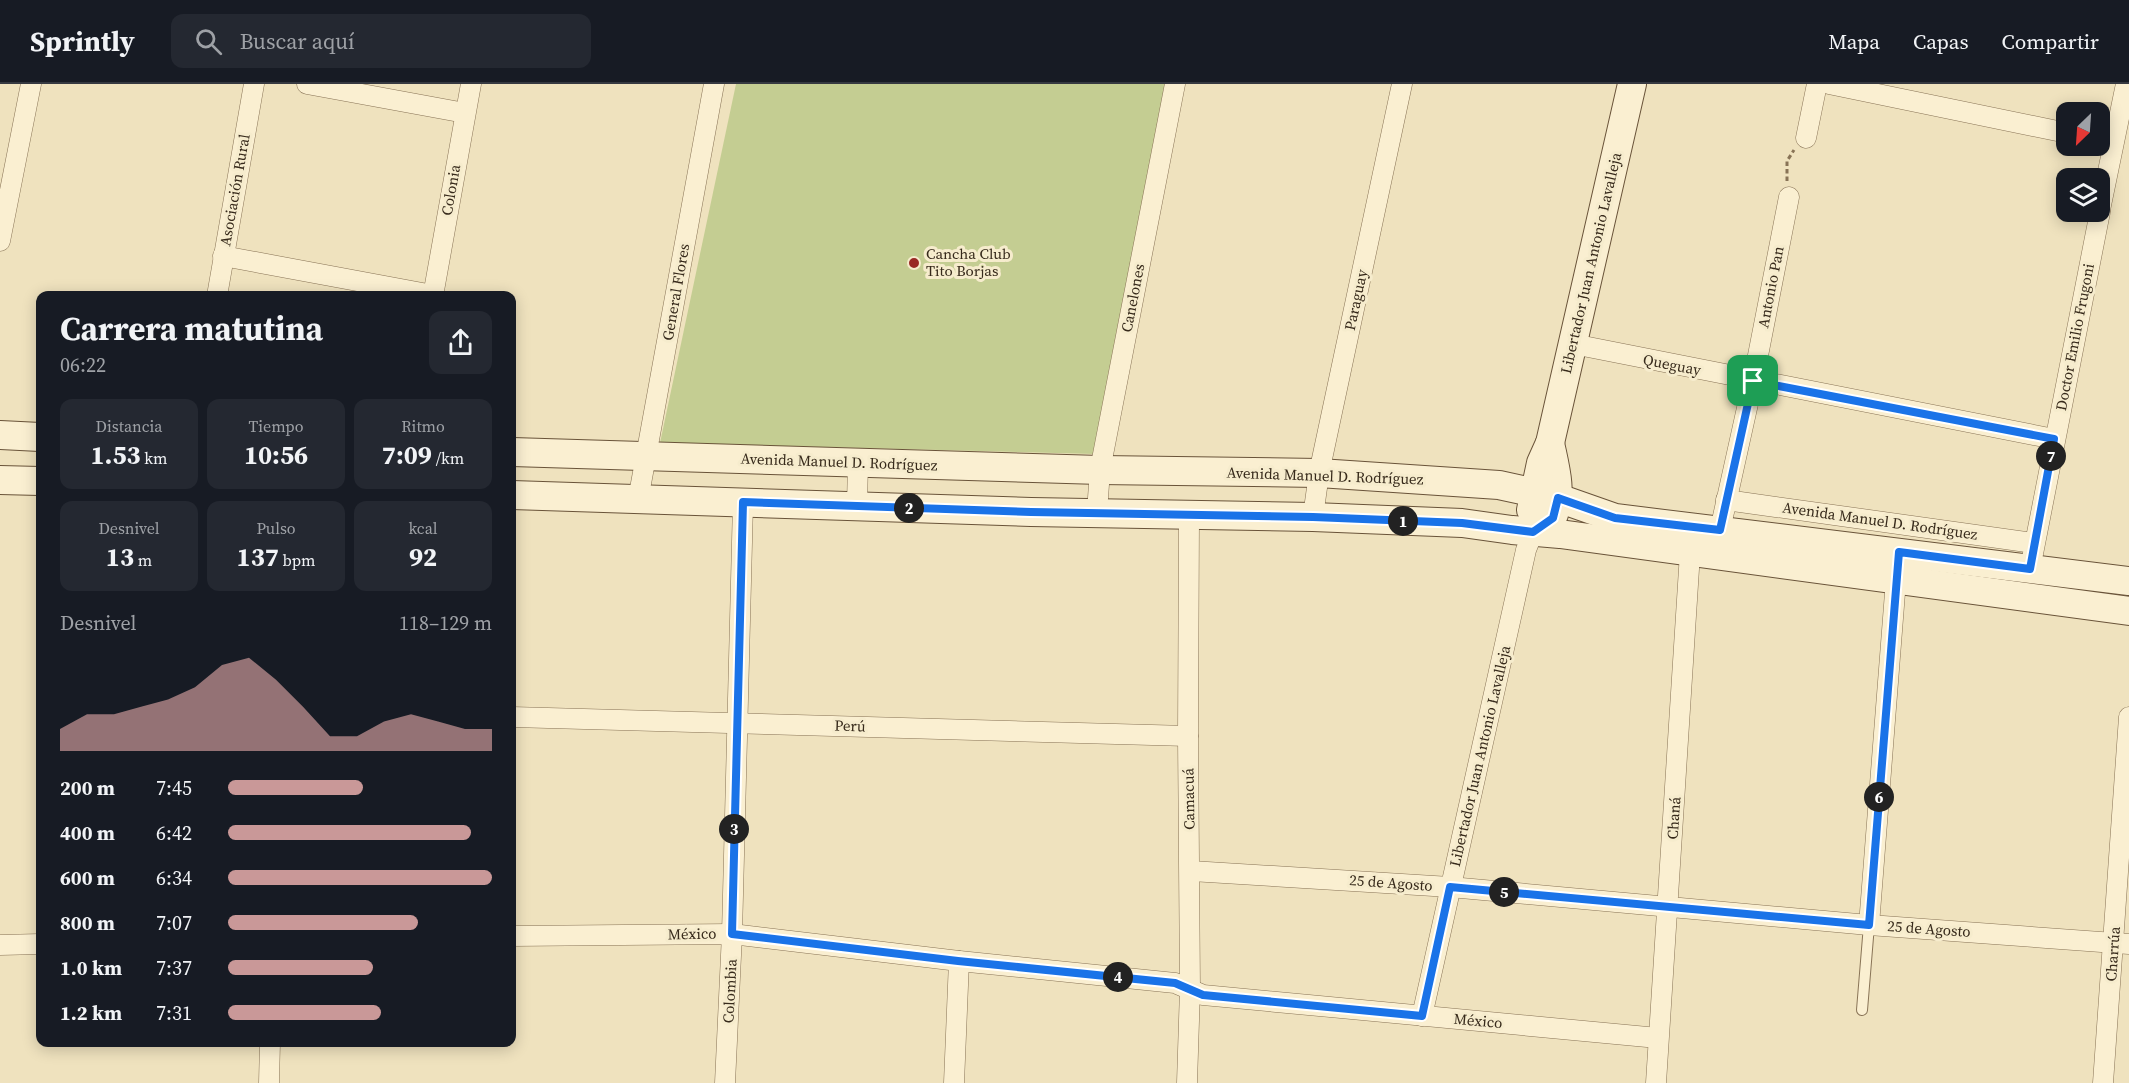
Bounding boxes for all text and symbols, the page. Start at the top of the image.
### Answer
search box [171,14,591,68]
text: Sprintly [30,22,135,60]
icon: search [192,25,225,58]
text: Buscar aquí [240,26,355,56]
text: Mapa [1828,27,1880,56]
text: Capas [1913,27,1969,56]
text: Compartir [2002,27,2099,56]
north arrow [2056,102,2110,156]
map controls [2056,102,2110,222]
street label: Asociación Rural [214,132,255,248]
street label: Libertador Juan Antonio Lavalleja [1555,150,1626,376]
street label: Colonia [436,162,465,217]
button: layers [2056,168,2110,222]
street label: General Flores [657,242,694,342]
place label: Cancha Club Tito Borjas [926,243,1011,281]
street label: Antonio Pan [1752,244,1789,330]
marker: Cancha Club Tito Borjas [907,256,921,270]
street label: Doctor Emilio Frugoni [2050,261,2099,412]
street label: Canelones [1116,262,1149,334]
street label: Paraguay [1339,267,1372,332]
text: Carrera matutina [60,306,323,351]
button: share [429,311,492,374]
street label: Queguay [1641,349,1703,380]
text: 06:22 [60,351,106,379]
pin [1727,355,1778,406]
icon: arrive [1736,364,1769,397]
text: Distancia [96,415,162,437]
text: Tiempo [249,415,303,437]
text: Ritmo [401,415,445,437]
text: 1.53 [91,437,141,473]
text: 10:56 [244,437,308,473]
text: 7:09 [382,437,432,473]
pin: 7 [2036,441,2066,471]
text: 7 [2047,445,2055,467]
text: km [141,447,167,469]
text: /km [432,447,464,469]
street label: Avenida Manuel D. Rodríguez [740,448,938,475]
street label: Avenida Manuel D. Rodríguez [1226,462,1424,489]
pin: 2 [894,493,924,523]
street label: Avenida Manuel D. Rodríguez [1781,496,1979,545]
text: 2 [905,497,913,519]
pin: 1 [1388,506,1418,536]
text: 1 [1399,510,1407,532]
text: Desnivel [98,517,160,539]
text: Pulso [256,517,296,539]
text: kcal [408,517,438,539]
text: 13 [106,539,134,575]
text: 137 [237,539,279,575]
text: 92 [409,539,437,575]
text: m [134,549,152,571]
text: bpm [279,549,315,571]
text: Desnivel [60,609,137,637]
text: 118–129 m [399,609,492,637]
street label: Libertador Juan Antonio Lavalleja [1444,643,1515,869]
street label: Perú [834,714,866,737]
street label: Camacuá [1177,768,1200,830]
text: 200 m [60,774,115,802]
text: 7:45 [156,774,192,802]
pin: 6 [1864,782,1894,812]
text: 6 [1875,786,1883,808]
street label: Chaná [1662,796,1685,840]
pin: 3 [719,814,749,844]
text: 3 [730,818,738,840]
text: 400 m [60,819,115,847]
text: 6:42 [156,819,192,847]
text: 600 m [60,864,115,892]
text: 6:34 [156,864,192,892]
street label: 25 de Agosto [1349,869,1433,896]
pin: 5 [1489,877,1519,907]
text: 5 [1500,881,1508,903]
text: 800 m [60,909,115,937]
text: 7:07 [156,909,192,937]
street label: 25 de Agosto [1887,915,1971,942]
street label: México [667,923,717,944]
street label: Charrúa [2100,925,2125,982]
text: 1.0 km [60,954,122,982]
text: 7:37 [156,954,192,982]
street label: Colombia [717,958,742,1024]
pin: 4 [1103,962,1133,992]
text: 4 [1114,966,1122,988]
text: 1.2 km [60,999,122,1027]
text: 7:31 [156,999,192,1027]
street label: México [1453,1008,1503,1033]

